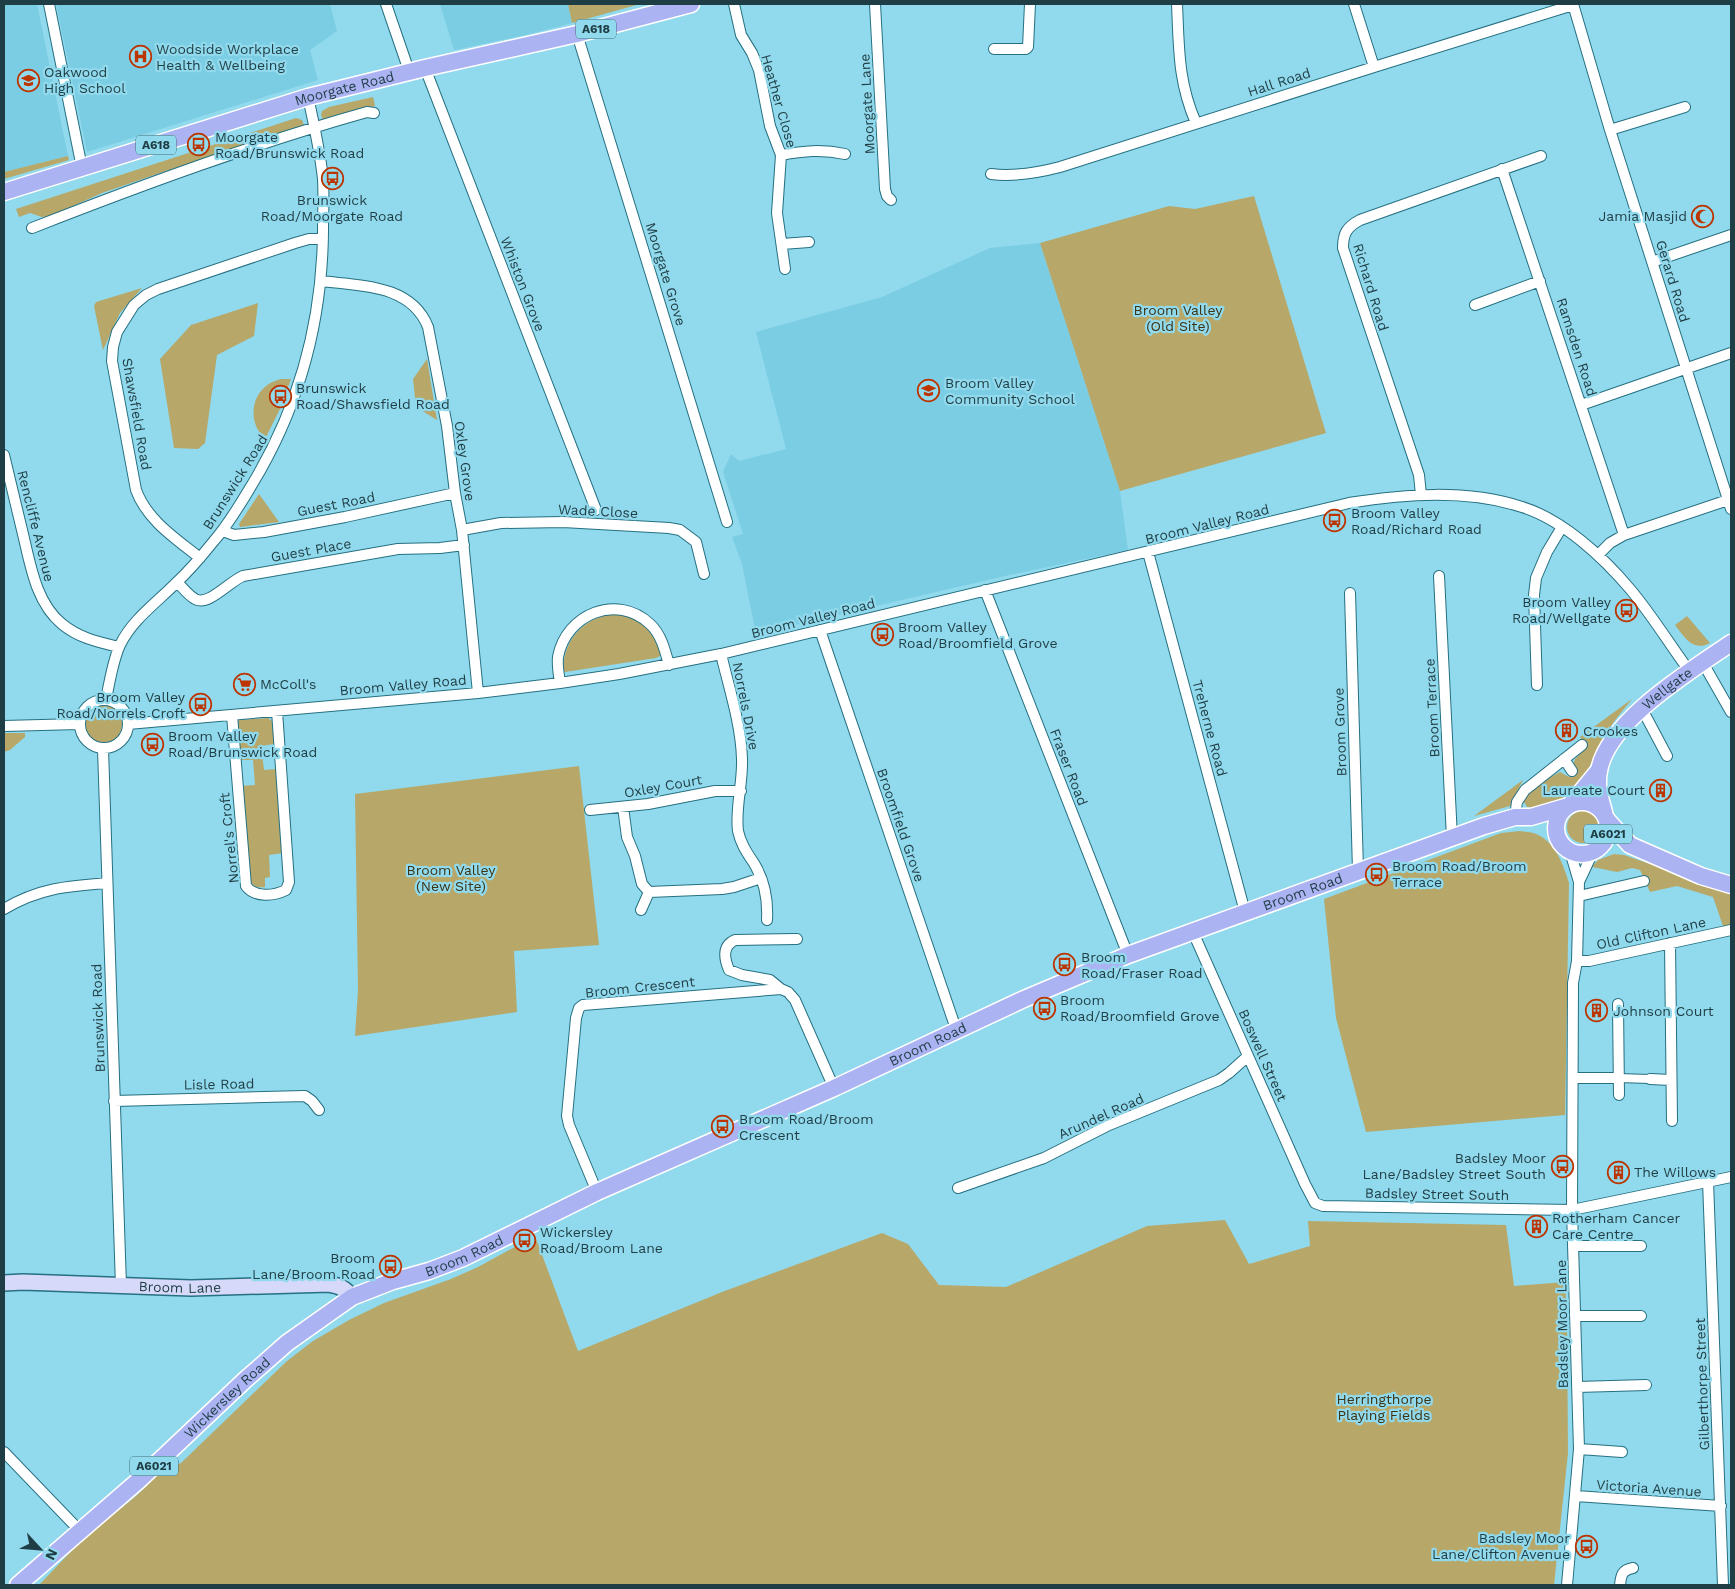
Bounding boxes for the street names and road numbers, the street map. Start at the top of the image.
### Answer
road number: A618 [576,20,616,38]
street label: Heather Close [758,52,800,150]
street label: Moorgate Lane [856,53,878,155]
street label: Hall Road [1246,64,1312,100]
street label: Moorgate Road [293,68,396,109]
road number: A618 [136,136,176,154]
street label: Moorgate Grove [643,220,689,328]
street label: Whiston Grove [498,234,548,334]
street label: Gerard Road [1653,238,1693,324]
street label: Richard Road [1350,241,1392,333]
street label: Ramsden Road [1554,296,1600,398]
street label: Shawsfield Road [119,357,155,471]
street label: Oxley Grove [451,420,479,502]
street label: Brunswick Road [199,432,271,532]
street label: Rencliffe Avenue [14,469,58,583]
street label: Guest Road [296,489,376,519]
street label: Wade Close [558,501,638,521]
street label: Broom Valley Road [1143,501,1271,547]
street label: Guest Place [269,535,353,565]
street label: Broom Valley Road [749,595,877,641]
street label: Broom Terrace [1421,658,1443,758]
street label: Norrels Drive [730,661,762,751]
street label: Wellgate [1639,664,1695,713]
street label: Broom Valley Road [339,671,467,699]
street label: Treherne Road [1189,678,1231,778]
street label: Broom Grove [1330,687,1350,777]
street label: Fraser Road [1047,726,1091,808]
street label: Broomfield Grove [874,766,928,884]
street label: Oxley Court [623,771,704,801]
street label: Norrel's Croft [216,792,242,884]
road number: A6021 [1584,824,1632,844]
street label: Broom Road [1261,870,1345,914]
street label: Old Clifton Lane [1595,914,1707,952]
street label: Brunswick Road [88,963,108,1073]
street label: Broom Crescent [584,973,696,1001]
street label: Boswell Street [1236,1006,1291,1104]
street label: Broom Road [886,1019,969,1069]
street label: Lisle Road [183,1075,255,1093]
street label: Arundel Road [1056,1090,1146,1142]
street label: Badsley Street South [1365,1185,1509,1203]
street label: Broom Road [423,1232,506,1280]
street label: Badsley Moor Lane [1553,1259,1571,1389]
street label: Broom Lane [138,1278,221,1296]
street label: Gilberthorpe Street [1692,1317,1712,1451]
street label: Wickersley Road [181,1354,273,1441]
road number: A6021 [130,1456,178,1475]
street label: Victoria Avenue [1596,1476,1702,1500]

